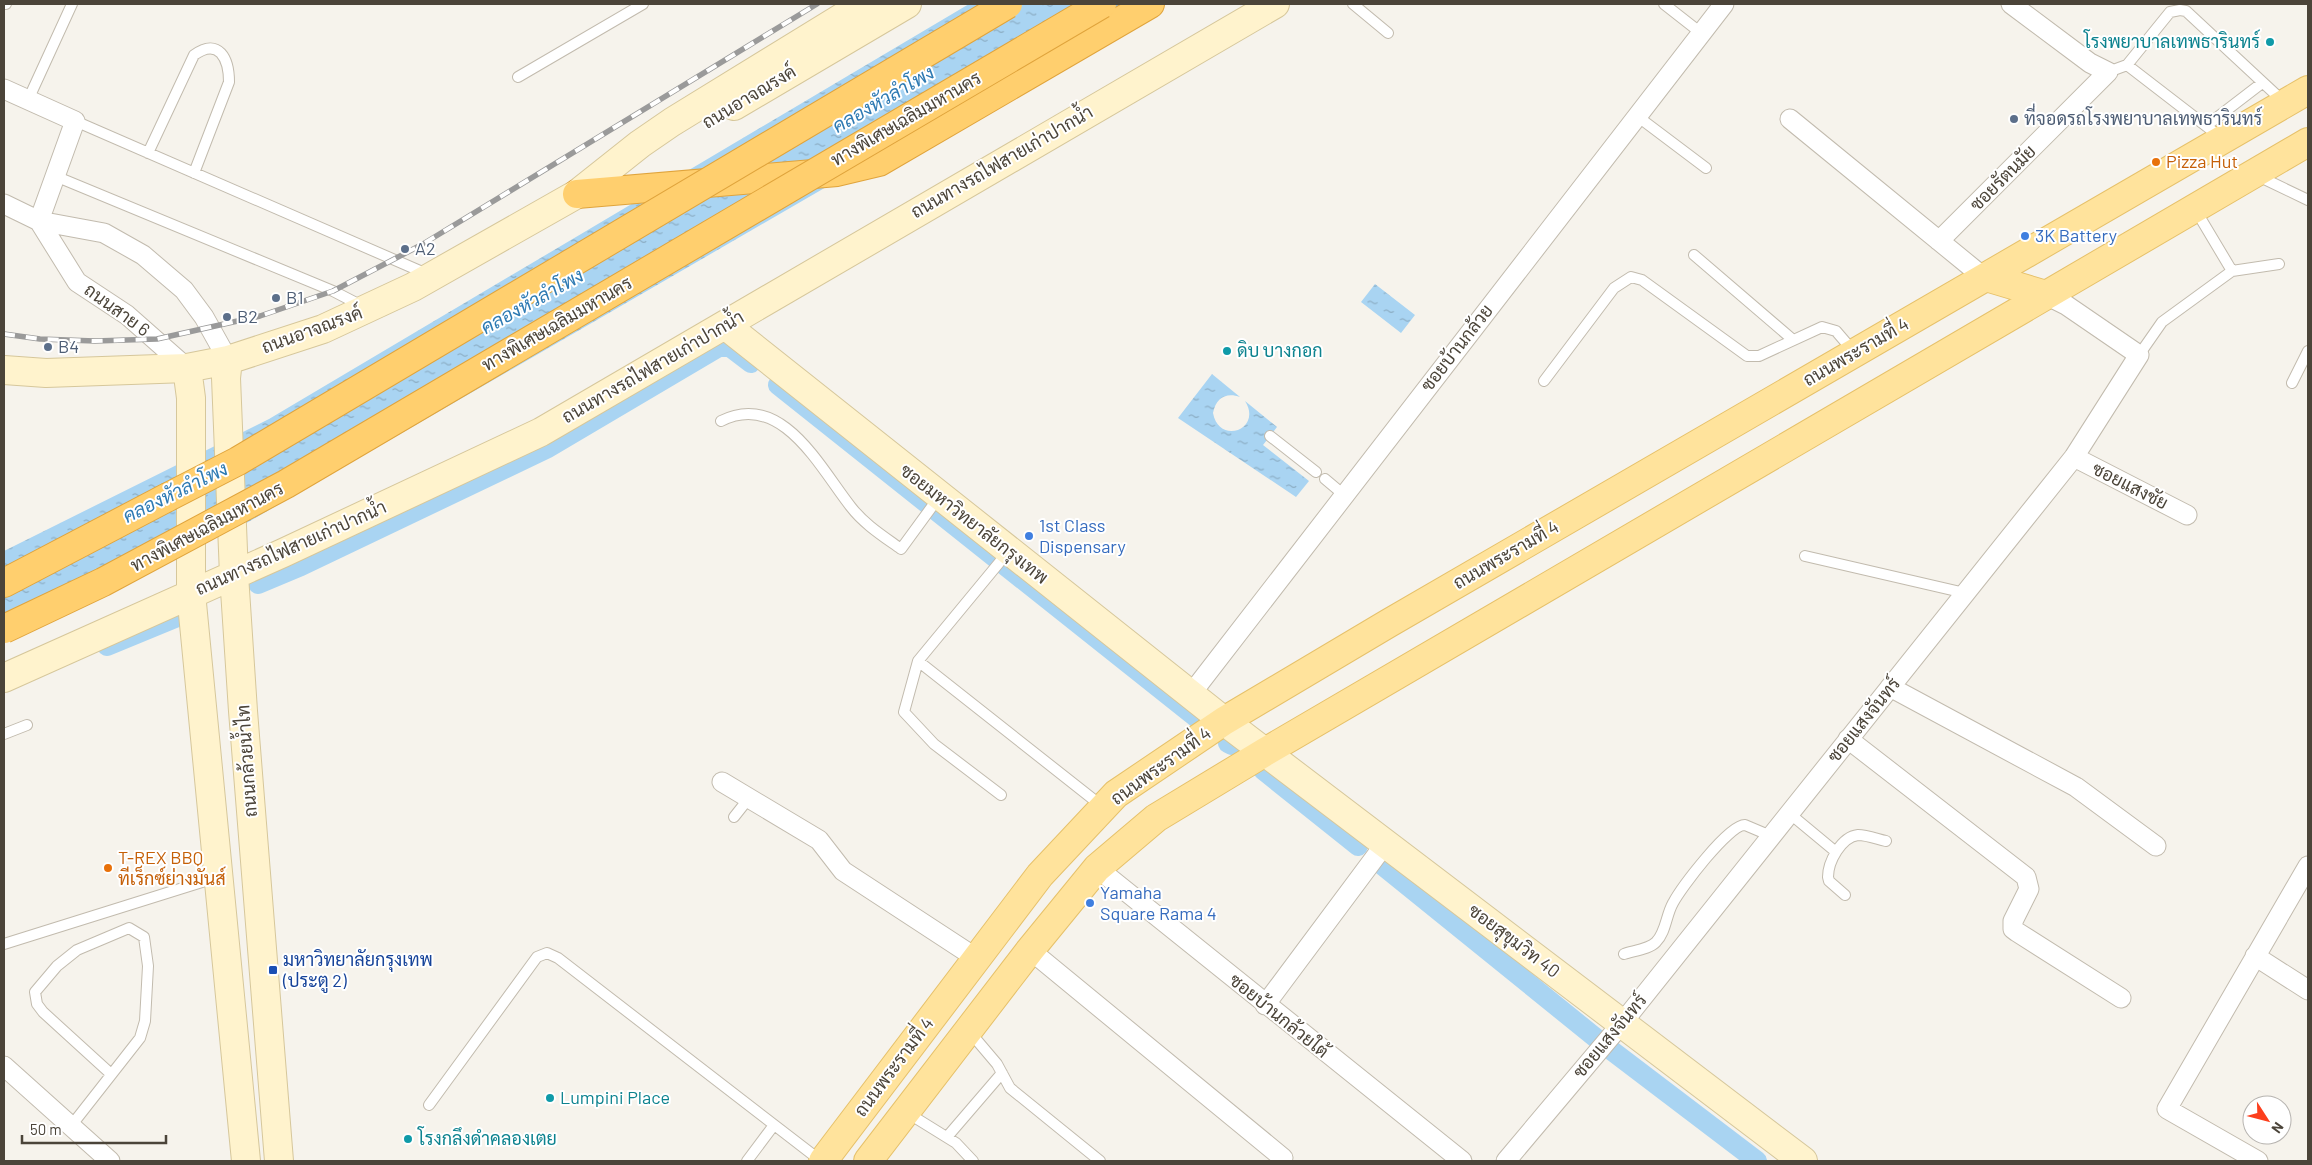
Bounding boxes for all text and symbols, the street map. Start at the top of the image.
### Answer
place label: โรงพยาบาลเทพธารินทร์ [2083,29,2260,52]
marker: โรงพยาบาลเทพธารินทร์ [2264,36,2276,48]
street label: ถนนอาจณรงค์ [697,59,799,133]
water label: คลองหัวลำโพง [828,60,938,137]
street label: ทางพิเศษเฉลิมมหานคร [826,66,985,170]
street label: ถนนทางรถไฟสายเก่าปากน้ำ [905,97,1096,222]
place label: ที่จอดรถโรงพยาบาลเทพธารินทร์ [2024,103,2263,129]
marker: ที่จอดรถโรงพยาบาลเทพธารินทร์ [2008,113,2020,125]
street label: ซอยรัตนมัย [1965,140,2040,215]
place label: Pizza Hut [2166,150,2238,172]
marker: Pizza Hut [2150,156,2162,168]
place label: 3K Battery [2035,224,2117,246]
marker: 3K Battery [2019,230,2031,242]
place label: A2 [415,237,436,259]
marker: A2 [399,243,411,255]
water label: คลองหัวลำโพง [476,263,587,338]
street label: ทางพิเศษเฉลิมมหานคร [477,271,636,375]
street label: ถนนสาย 6 [80,278,155,340]
place label: B1 [286,286,304,308]
marker: B1 [270,292,282,304]
street label: ถนนอาจณรงค์ [258,300,365,357]
street label: ซอยบ้านกล้วย [1416,300,1497,395]
street label: ถนนทางรถไฟสายเก่าปากน้ำ [556,302,747,427]
place label: B2 [237,305,258,327]
street label: ถนนพระรามที่ 4 [1797,309,1912,390]
marker: B2 [221,311,233,323]
place label: B4 [58,335,79,357]
place label: ดิบ บางกอก [1237,339,1323,361]
marker: B4 [42,341,54,353]
marker: ดิบ บางกอก [1221,345,1233,357]
water label: คลองหัวลำโพง [119,456,231,527]
street label: ซอยแสงชัย [2089,457,2172,514]
street label: ซอยมหาวิทยาลัยกรุงเทพ [895,459,1053,589]
street label: ทางพิเศษเฉลิมมหานคร [126,476,287,576]
street label: ถนนทางรถไฟสายเก่าปากน้ำ [190,491,389,599]
street label: ถนนพระรามที่ 4 [1447,512,1562,593]
place label: 1st Class Dispensary [1039,514,1126,557]
marker: 1st Class Dispensary [1023,530,1035,542]
street label: ซอยแสงจันทร์ [1821,672,1904,766]
street label: ถนนกล้วยน้ำไท [227,704,261,818]
street label: ถนนพระรามที่ 4 [1104,718,1215,809]
place label: T-REX BBQ ทีเร็กซ์ย่างมันส์ [118,846,226,889]
marker: T-REX BBQ ทีเร็กซ์ย่างมันส์ [102,862,114,874]
place label: Yamaha Square Rama 4 [1100,881,1217,924]
marker: Yamaha Square Rama 4 [1084,897,1096,909]
street label: ซอยสุขุมวิท 40 [1463,899,1565,983]
place label: มหาวิทยาลัยกรุงเทพ (ประตู 2) [282,948,433,994]
marker: มหาวิทยาลัยกรุงเทพ (ประตู 2) [267,964,279,976]
street label: ซอยบ้านกล้วยใต้ [1225,968,1335,1063]
street label: ซอยแสงจันทร์ [1567,988,1651,1082]
street label: ถนนพระรามที่ 4 [846,1010,938,1120]
place label: Lumpini Place [560,1086,670,1108]
marker: Lumpini Place [544,1092,556,1104]
north arrow [2242,1095,2292,1145]
scale bar [22,1112,166,1144]
text: N [2268,1119,2288,1137]
text: 50 m [30,1120,62,1138]
place label: โรงกลึงดำคลองเตย [417,1126,557,1149]
marker: โรงกลึงดำคลองเตย [402,1133,414,1145]

